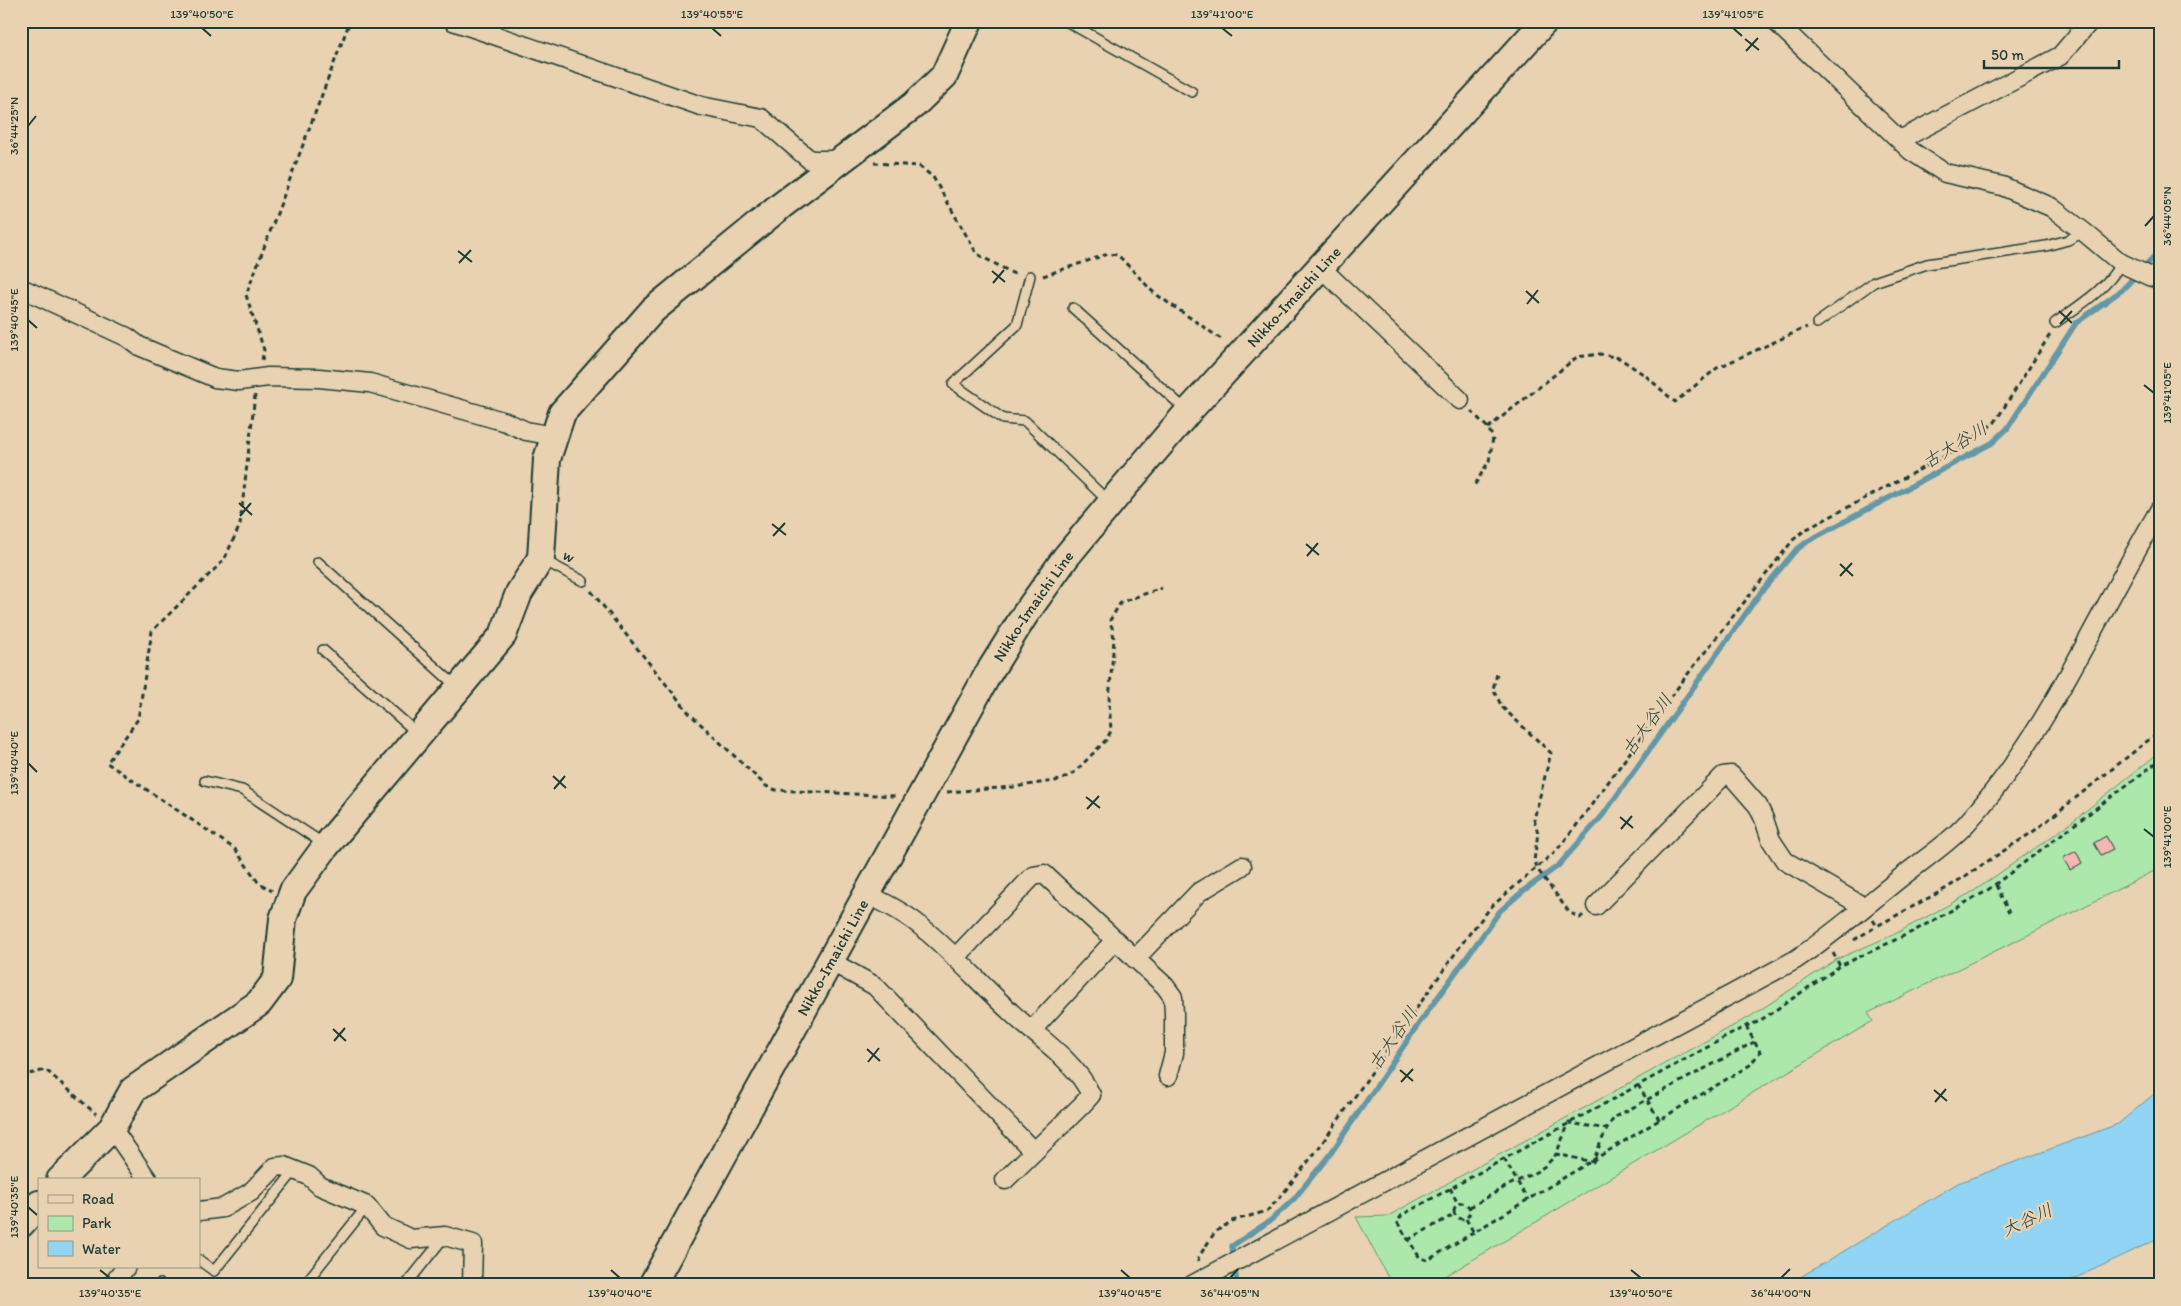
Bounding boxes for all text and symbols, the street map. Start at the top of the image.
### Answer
text: 139°40'50"E [170,7,234,21]
text: 139°40'55"E [681,7,744,21]
text: 139°41'00"E [1191,7,1254,21]
text: 139°41'05"E [1702,7,1764,21]
scale bar [1984,38,2118,70]
text: 50 m [1991,46,2024,64]
text: 36°44'25"N [7,97,21,155]
text: 36°44'05"N [2160,186,2174,246]
street label: Nikko-Imaichi Line [1243,242,1344,351]
text: 139°40'45"E [7,288,21,352]
text: 139°41'05"E [2160,362,2174,424]
water label: 古大谷川 [1918,417,1992,473]
street label: w [560,545,578,567]
street label: Nikko-Imaichi Line [989,546,1077,665]
water label: 古大谷川 [1617,689,1677,761]
text: 139°40'40"E [7,730,21,795]
text: 139°41'00"E [2160,805,2174,868]
street label: Nikko-Imaichi Line [793,896,872,1019]
water label: 古大谷川 [1363,1002,1423,1074]
text: 139°40'35"E [7,1175,21,1238]
legend [38,1178,200,1268]
text: Road [82,1190,115,1208]
water label: 大谷川 [1998,1199,2056,1241]
text: Park [82,1214,112,1232]
text: Water [82,1240,121,1258]
text: 139°40'35"E [79,1286,142,1300]
text: 139°40'40"E [588,1286,653,1300]
text: 139°40'45"E [1098,1286,1162,1300]
text: 36°44'05"N [1200,1286,1260,1300]
text: 139°40'50"E [1609,1286,1673,1300]
text: 36°44'00"N [1751,1286,1811,1300]

